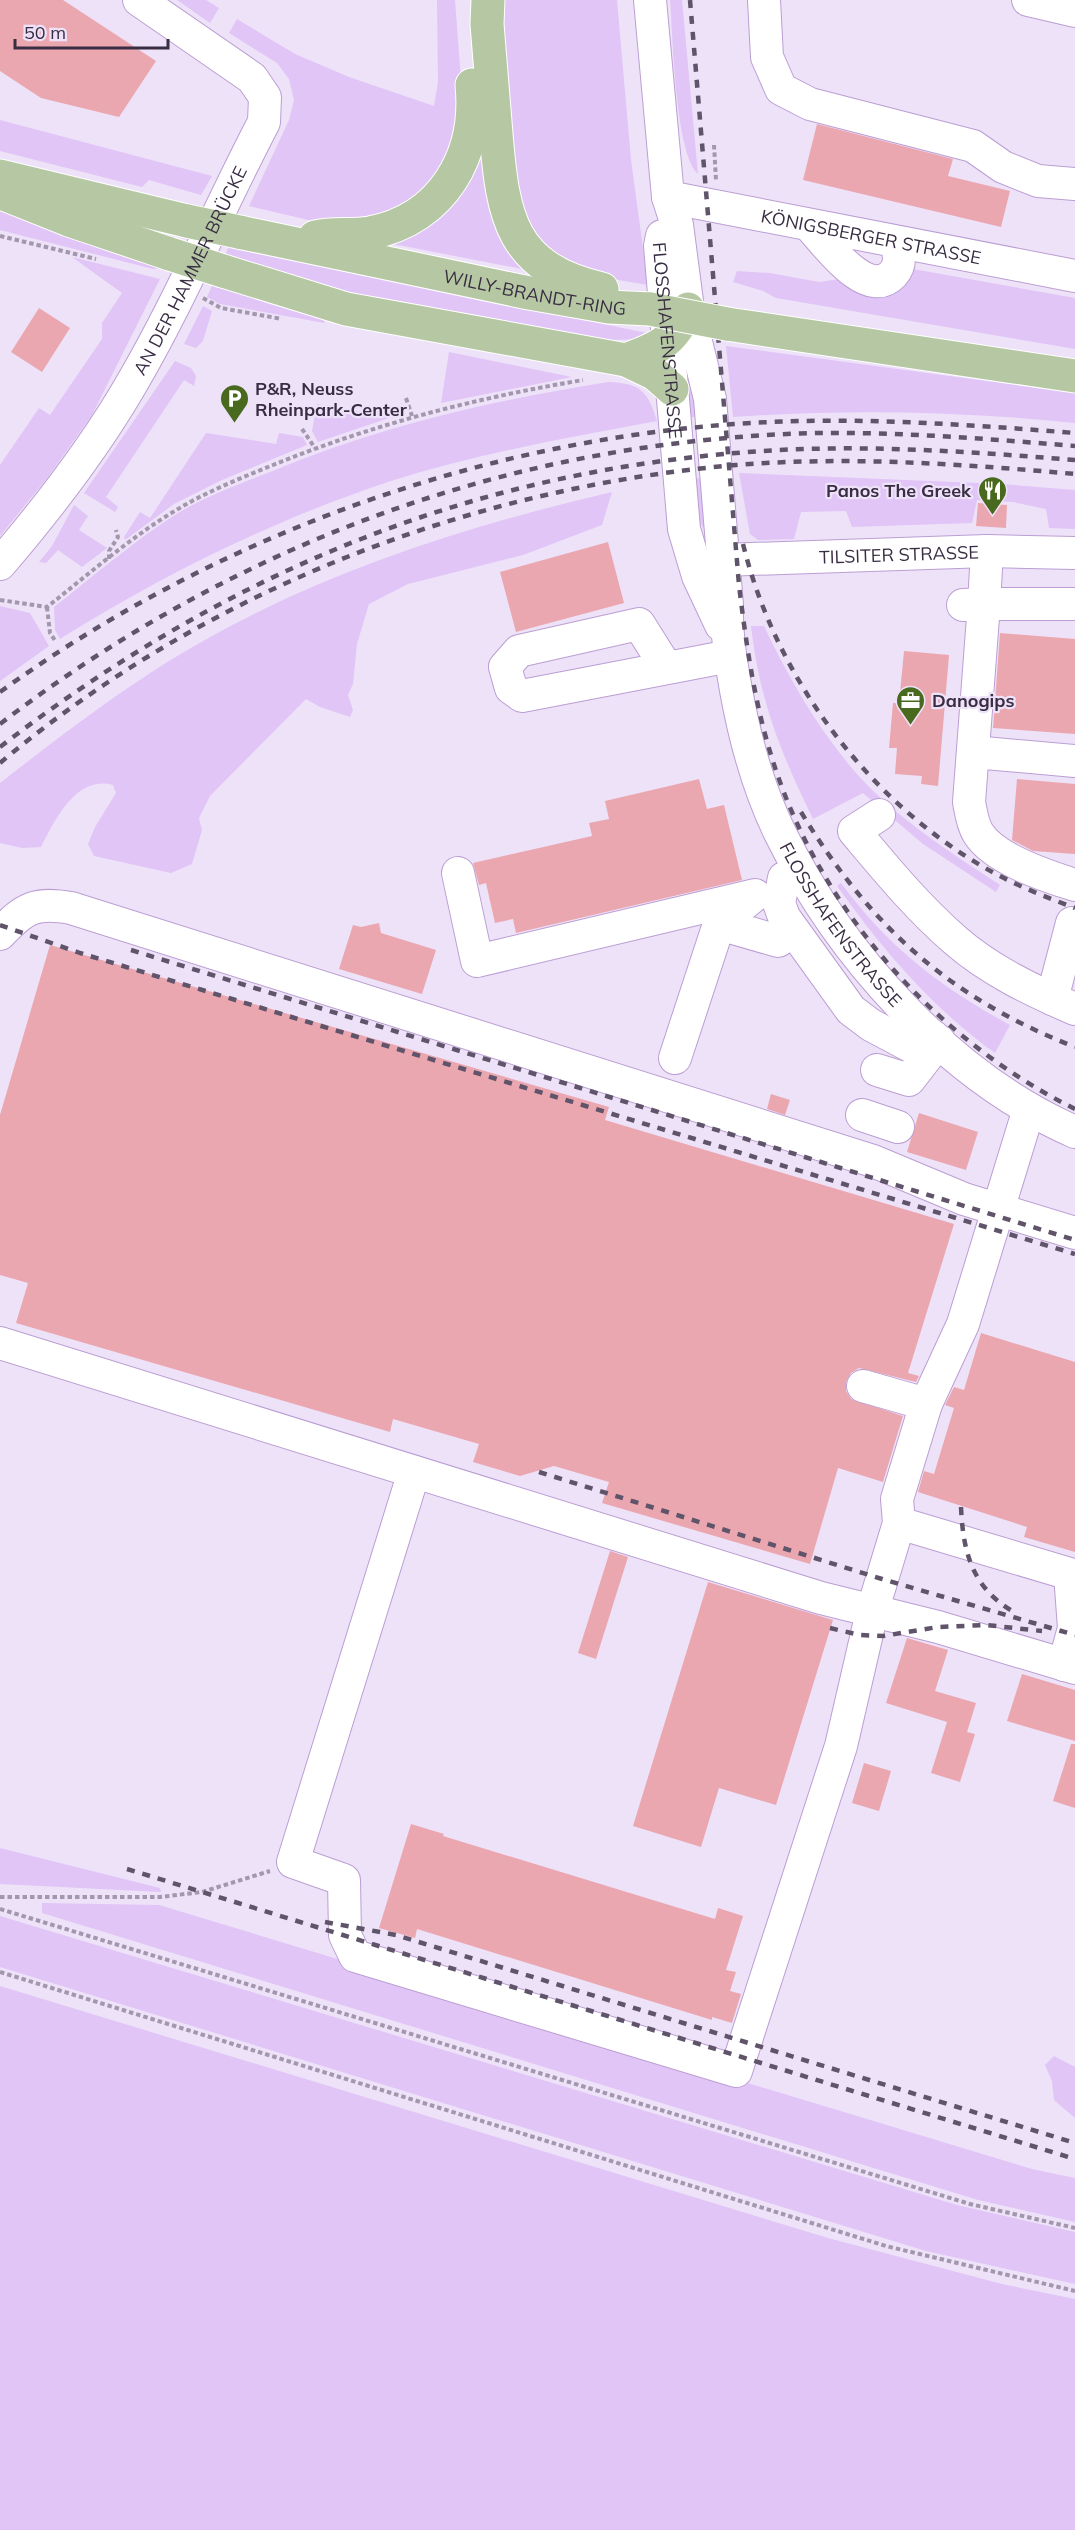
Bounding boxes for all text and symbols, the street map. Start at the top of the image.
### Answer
scale bar [15,12,168,50]
text: 50 m [24,21,66,44]
street label: AN DER HAMMER BRÜCKE [128,162,251,379]
street label: KÖNIGSBERGER STRASSE [759,204,983,269]
street label: FLOSSHAFENSTRASSE [648,241,688,440]
street label: WILLY-BRANDT-RING [441,264,627,319]
place label: P&R, Neuss Rheinpark-Center [255,377,408,421]
parking icon: P&R, Neuss Rheinpark-Center [218,382,250,424]
restaurant icon: Panos The Greek [976,474,1008,516]
place label: Panos The Greek [826,479,972,502]
street label: TILSITER STRASSE [819,540,979,568]
office icon: Danogips [895,684,927,726]
place label: Danogips [932,689,1014,712]
street label: FLOSSHAFENSTRASSE [775,838,907,1011]

